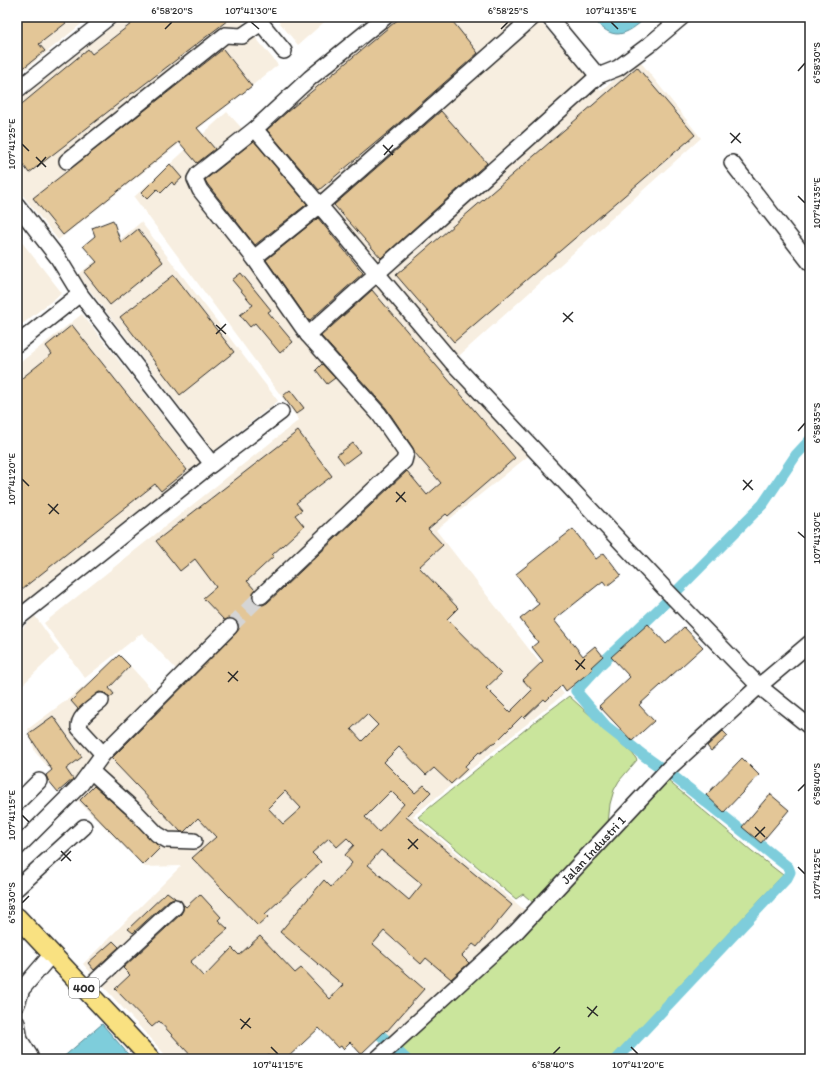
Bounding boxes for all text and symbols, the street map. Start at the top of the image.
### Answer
text: 6°58'20"S [151,4,193,17]
text: 107°41'30"E [225,4,277,17]
text: 6°58'25"S [488,4,529,17]
text: 107°41'35"E [585,4,637,17]
text: 6°58'30"S [810,42,823,84]
text: 107°41'25"E [5,118,18,169]
text: 107°41'35"E [810,177,823,229]
text: 6°58'35"S [810,402,823,443]
text: 107°41'20"E [5,453,18,505]
text: 107°41'30"E [810,512,823,564]
text: 6°58'40"S [810,762,823,805]
text: 107°41'15"E [5,789,18,840]
street label: Jalan Industri 1 [558,812,628,887]
text: 107°41'25"E [810,848,823,899]
text: 6°58'30"S [5,882,18,924]
road number: 400 [69,978,99,998]
text: 107°41'15"E [253,1058,304,1071]
text: 6°58'40"S [532,1058,575,1071]
text: 107°41'20"E [612,1058,664,1071]

